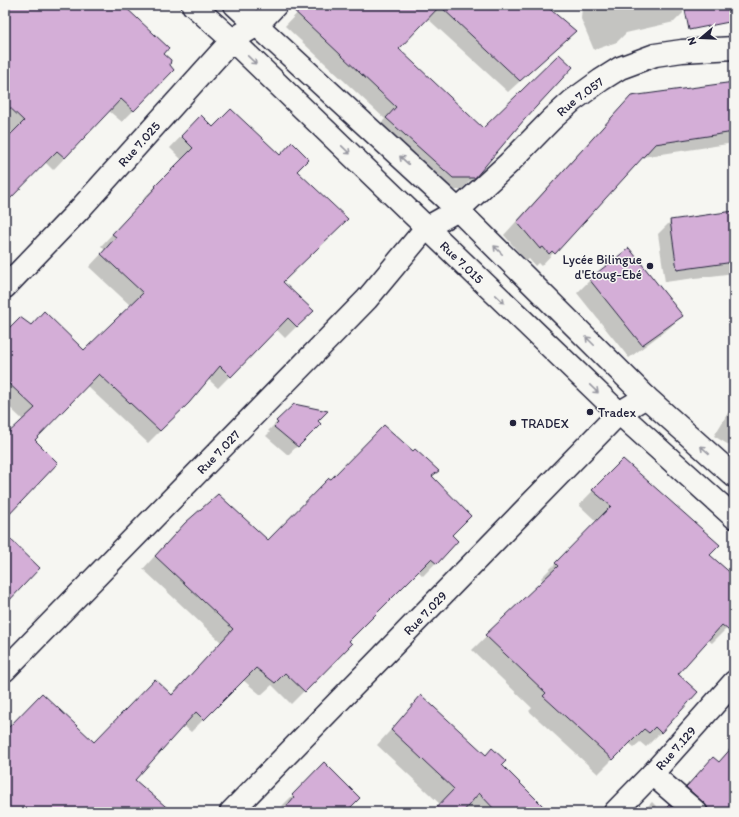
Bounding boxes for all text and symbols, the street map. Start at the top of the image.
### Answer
north arrow [681,18,721,58]
text: N [685,35,699,47]
one-way arrow [247,55,257,65]
street label: Rue 7.057 [553,74,607,119]
street label: Rue 7.025 [115,118,163,170]
one-way arrow [341,145,351,155]
one-way arrow [399,156,409,165]
street label: Rue 7.015 [437,238,487,287]
one-way arrow [493,245,503,254]
place label: Lycée Bilingue d'Etoug-Ebé [562,252,642,282]
marker: Lycée Bilingue d'Etoug-Ebé [645,261,655,271]
one-way arrow [495,294,505,304]
one-way arrow [585,336,595,346]
one-way arrow [589,384,599,393]
place label: Tradex [598,405,636,420]
marker: Tradex [585,407,595,417]
place label: TRADEX [521,416,570,431]
marker: TRADEX [508,418,518,428]
street label: Rue 7.027 [194,427,243,477]
one-way arrow [700,445,710,454]
street label: Rue 7.029 [400,588,450,638]
street label: Rue 7.129 [652,723,699,773]

